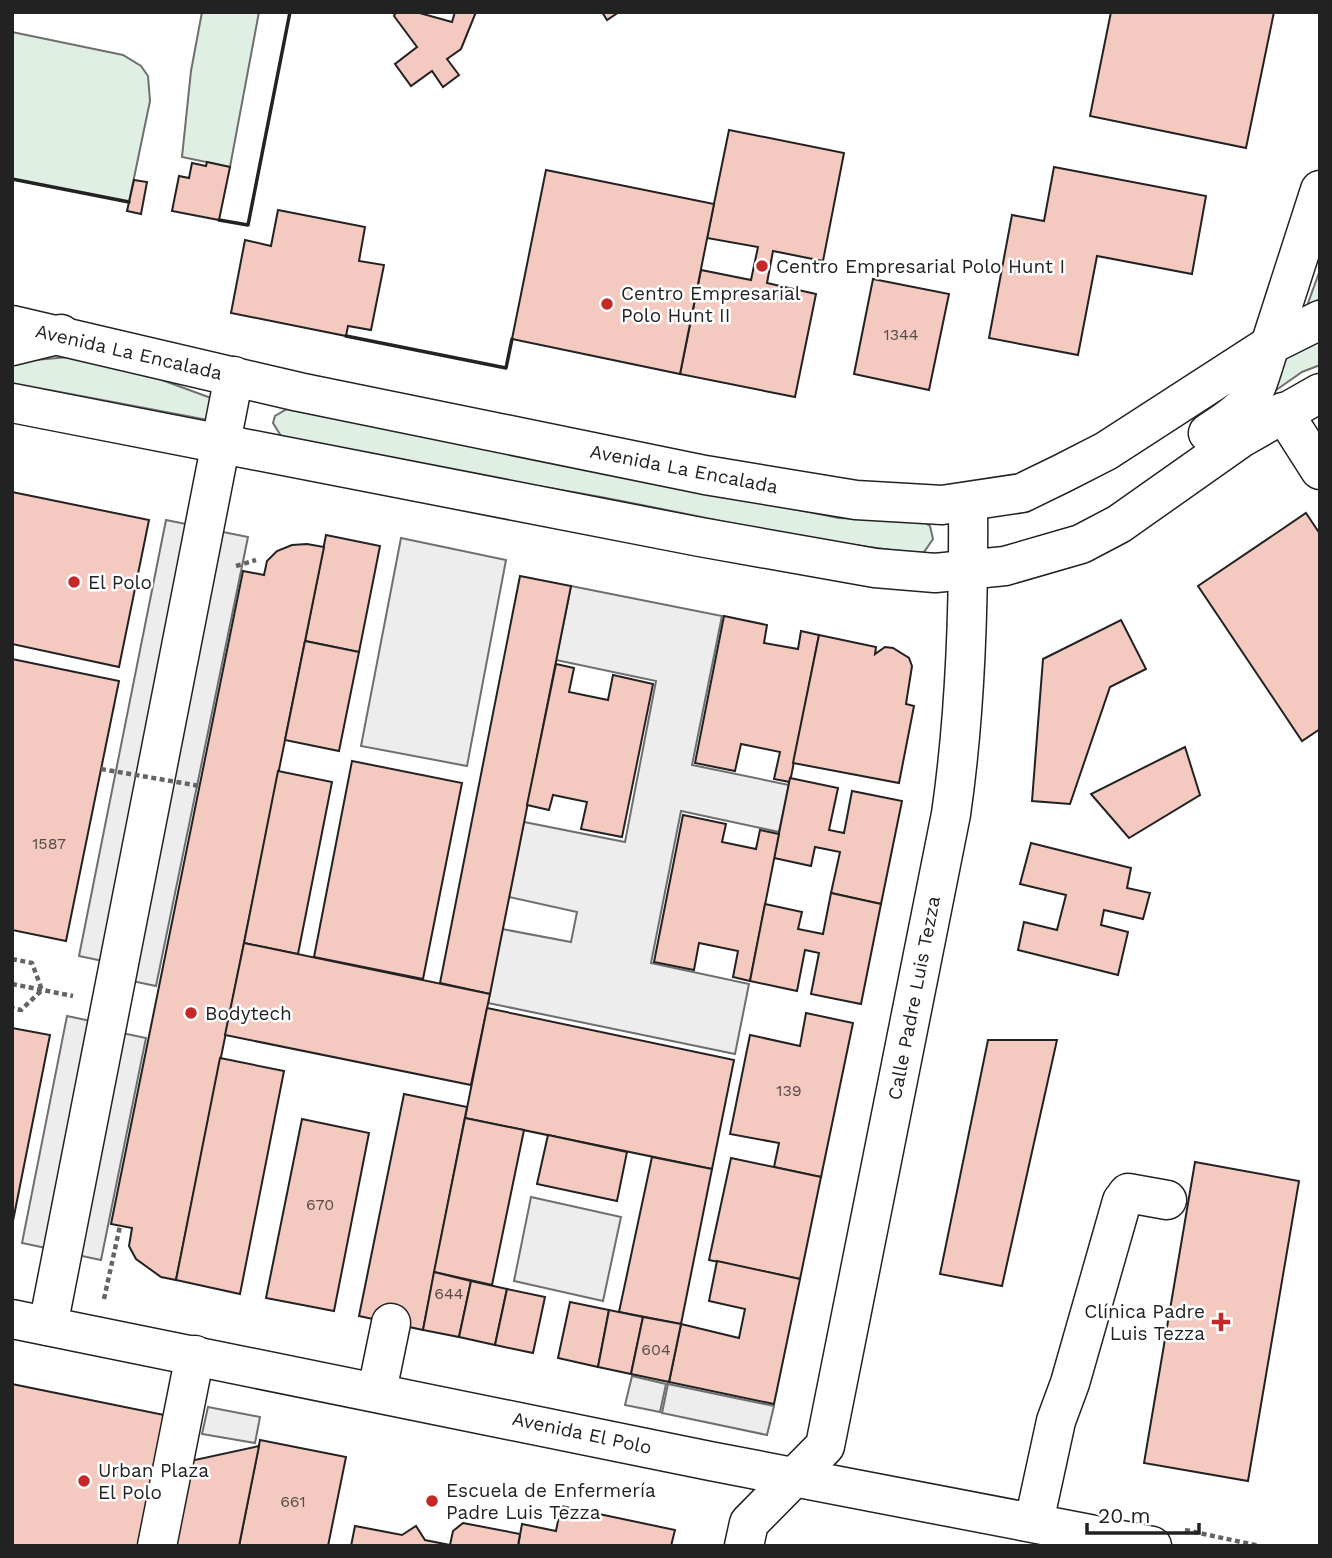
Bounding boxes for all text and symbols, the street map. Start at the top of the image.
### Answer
place label: Centro Empresarial Polo Hunt I [776,255,1065,278]
marker: Centro Empresarial Polo Hunt I [754,258,770,274]
place label: Centro Empresarial Polo Hunt II [621,282,801,327]
marker: Centro Empresarial Polo Hunt II [599,296,615,312]
street label: Avenida La Encalada [33,319,225,385]
house number: 1344 [883,325,919,344]
street label: Avenida La Encalada [588,439,780,499]
place label: El Polo [88,571,152,594]
marker: El Polo [66,574,82,590]
house number: 1587 [32,834,66,853]
street label: Calle Padre Luis Tezza [883,894,945,1102]
place label: Bodytech [205,1002,292,1025]
marker: Bodytech [183,1005,199,1021]
house number: 139 [776,1081,802,1100]
house number: 670 [306,1195,334,1214]
house number: 644 [434,1284,464,1303]
place label: Clínica Padre Luis Tezza [1084,1300,1205,1345]
marker: Clínica Padre Luis Tezza [1211,1312,1231,1332]
house number: 604 [641,1340,671,1359]
street label: Avenida El Polo [510,1407,654,1459]
place label: Urban Plaza El Polo [98,1459,209,1504]
marker: Urban Plaza El Polo [76,1473,92,1489]
place label: Escuela de Enfermería Padre Luis Tezza [446,1479,656,1524]
house number: 661 [280,1492,306,1511]
scale bar [1087,1492,1199,1536]
marker: Escuela de Enfermería Padre Luis Tezza [424,1493,440,1509]
text: 20 m [1098,1503,1150,1528]

